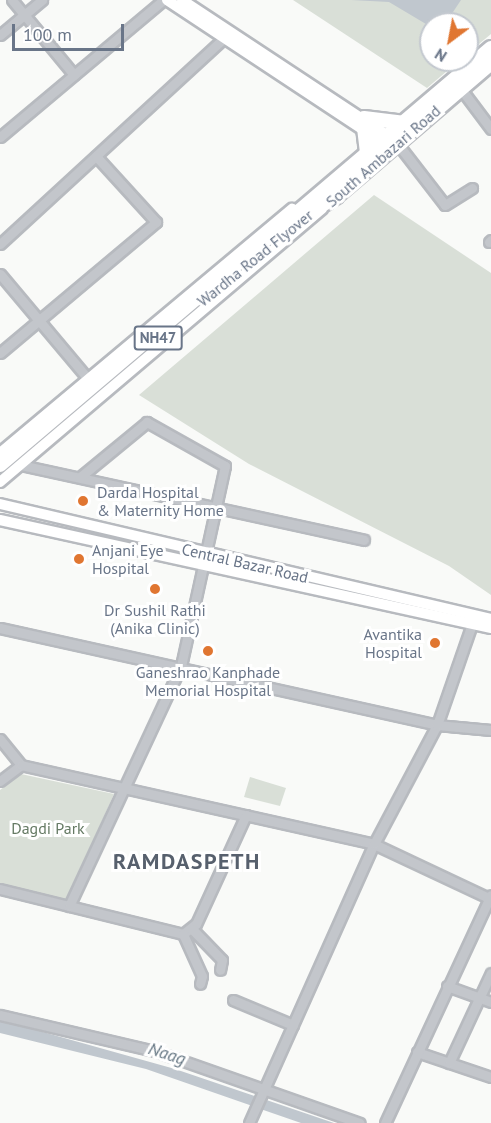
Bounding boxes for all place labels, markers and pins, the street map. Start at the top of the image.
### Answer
place label: Darda Hospital & Maternity Home [97,482,224,520]
marker: Darda Hospital & Maternity Home [74,492,92,510]
place label: Anjani Eye Hospital [92,540,164,578]
marker: Anjani Eye Hospital [70,550,88,568]
marker: Dr Sushil Rathi (Anika Clinic) [146,580,164,598]
place label: Dr Sushil Rathi (Anika Clinic) [104,600,206,638]
place label: Avantika Hospital [363,624,422,662]
marker: Avantika Hospital [426,634,444,652]
marker: Ganeshrao Kanphade Memorial Hospital [199,642,217,660]
place label: Ganeshrao Kanphade Memorial Hospital [136,662,280,700]

